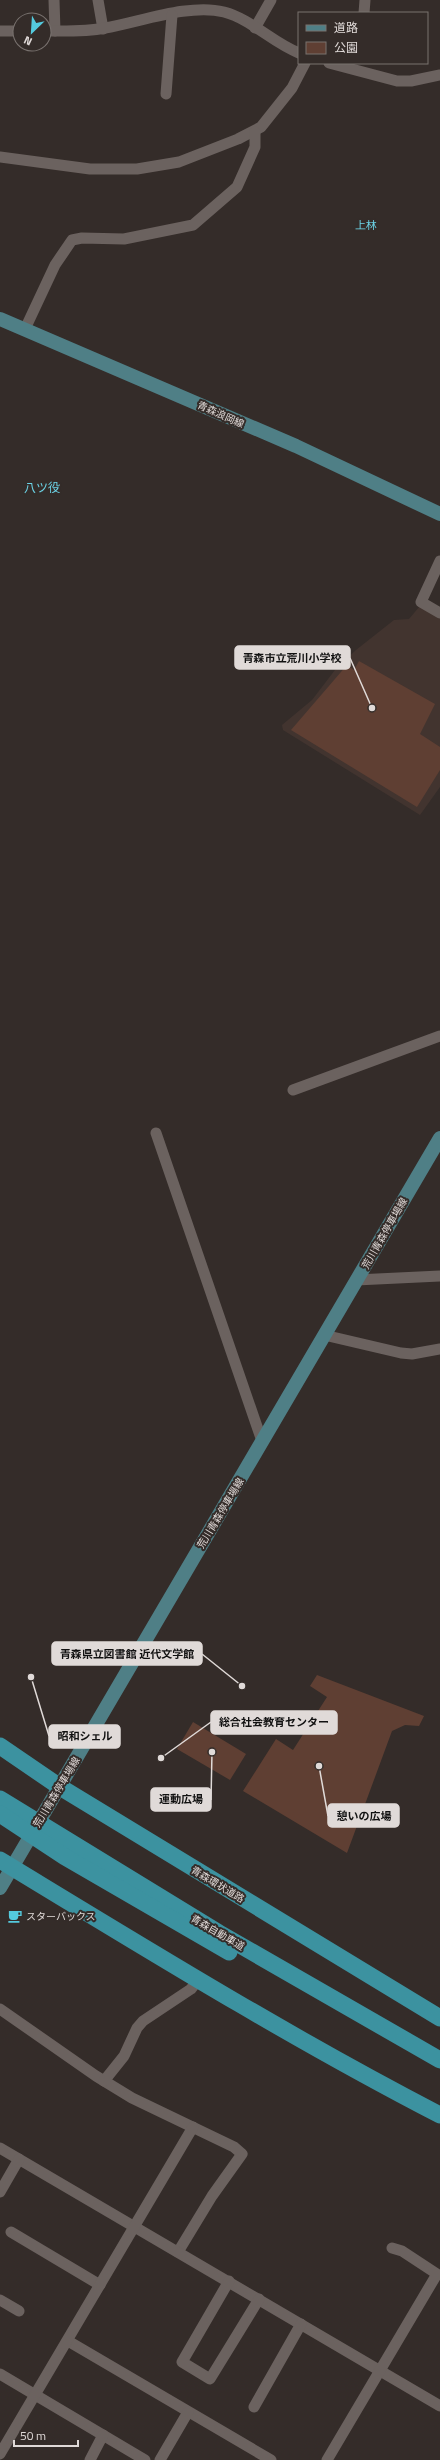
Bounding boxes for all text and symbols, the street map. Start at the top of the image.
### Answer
north arrow [12,12,52,52]
legend [298,12,428,64]
text: 道路 [334,18,358,37]
text: N [21,32,35,50]
text: 公園 [334,38,358,57]
district label: 上林 [355,217,377,233]
street label: 青森浪岡線 [195,397,247,431]
district label: 八ツ役 [24,478,60,497]
callout: 青森市立荒川小学校 [235,646,350,669]
text: 青森市立荒川小学校 [243,650,342,666]
street label: 荒川青森停車場線 [358,1195,411,1272]
street label: 荒川青森停車場線 [193,1475,247,1551]
callout: 青森県立図書館 近代文学館 [52,1642,202,1665]
text: 青森県立図書館 近代文学館 [60,1646,194,1662]
callout: 総合社会教育センター [211,1711,337,1734]
text: 総合社会教育センター [219,1714,329,1730]
callout: 昭和シェル [49,1725,120,1748]
text: 昭和シェル [58,1728,113,1744]
street label: 荒川青森停車場線 [29,1754,83,1830]
callout: 運動広場 [151,1788,211,1811]
text: 運動広場 [159,1791,203,1807]
callout: 憩いの広場 [328,1804,399,1827]
text: 憩いの広場 [337,1808,392,1824]
street label: 青森環状道路 [188,1863,247,1906]
cafe icon: スターバックス [7,1908,23,1924]
place label: スターバックス [26,1909,96,1924]
street label: 青森自動車道 [188,1911,247,1954]
scale bar [14,2422,78,2448]
text: 50 m [20,2426,46,2445]

